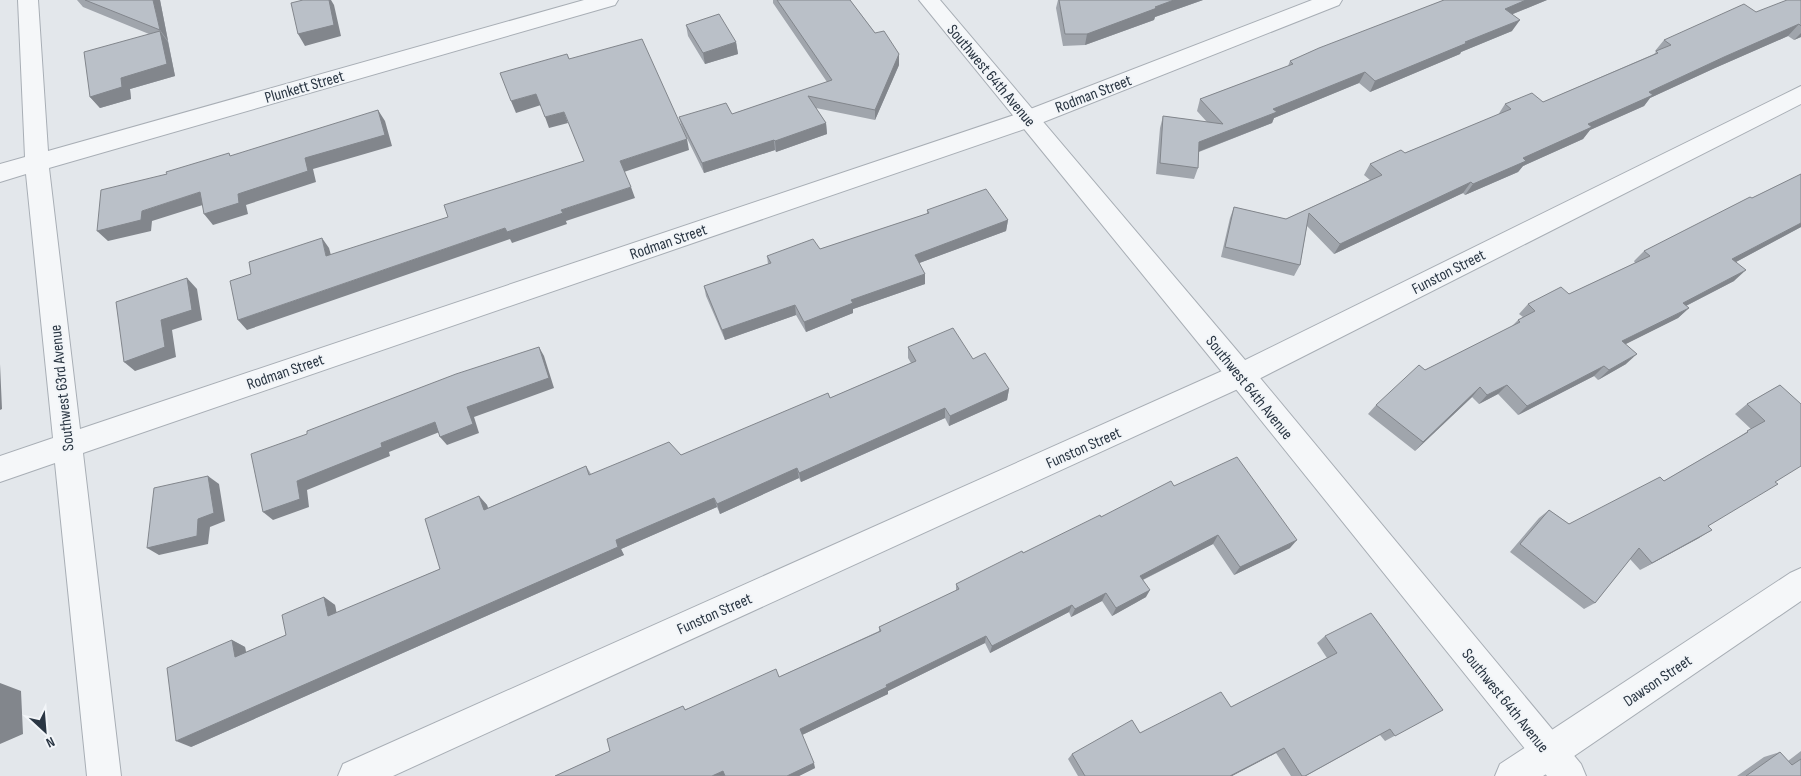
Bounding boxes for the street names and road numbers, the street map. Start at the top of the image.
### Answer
street label: Southwest 64th Avenue [943,21,1039,131]
street label: Plunkett Street [263,67,346,108]
street label: Rodman Street [1053,71,1134,118]
street label: Rodman Street [628,220,710,264]
street label: Funston Street [1409,246,1489,299]
street label: Southwest 63rd Avenue [46,324,79,452]
street label: Southwest 64th Avenue [1201,332,1296,444]
street label: Rodman Street [245,350,327,394]
street label: Funston Street [1043,423,1124,473]
street label: Funston Street [674,589,755,639]
street label: Southwest 64th Avenue [1457,645,1552,757]
street label: Dawson Street [1620,651,1696,711]

